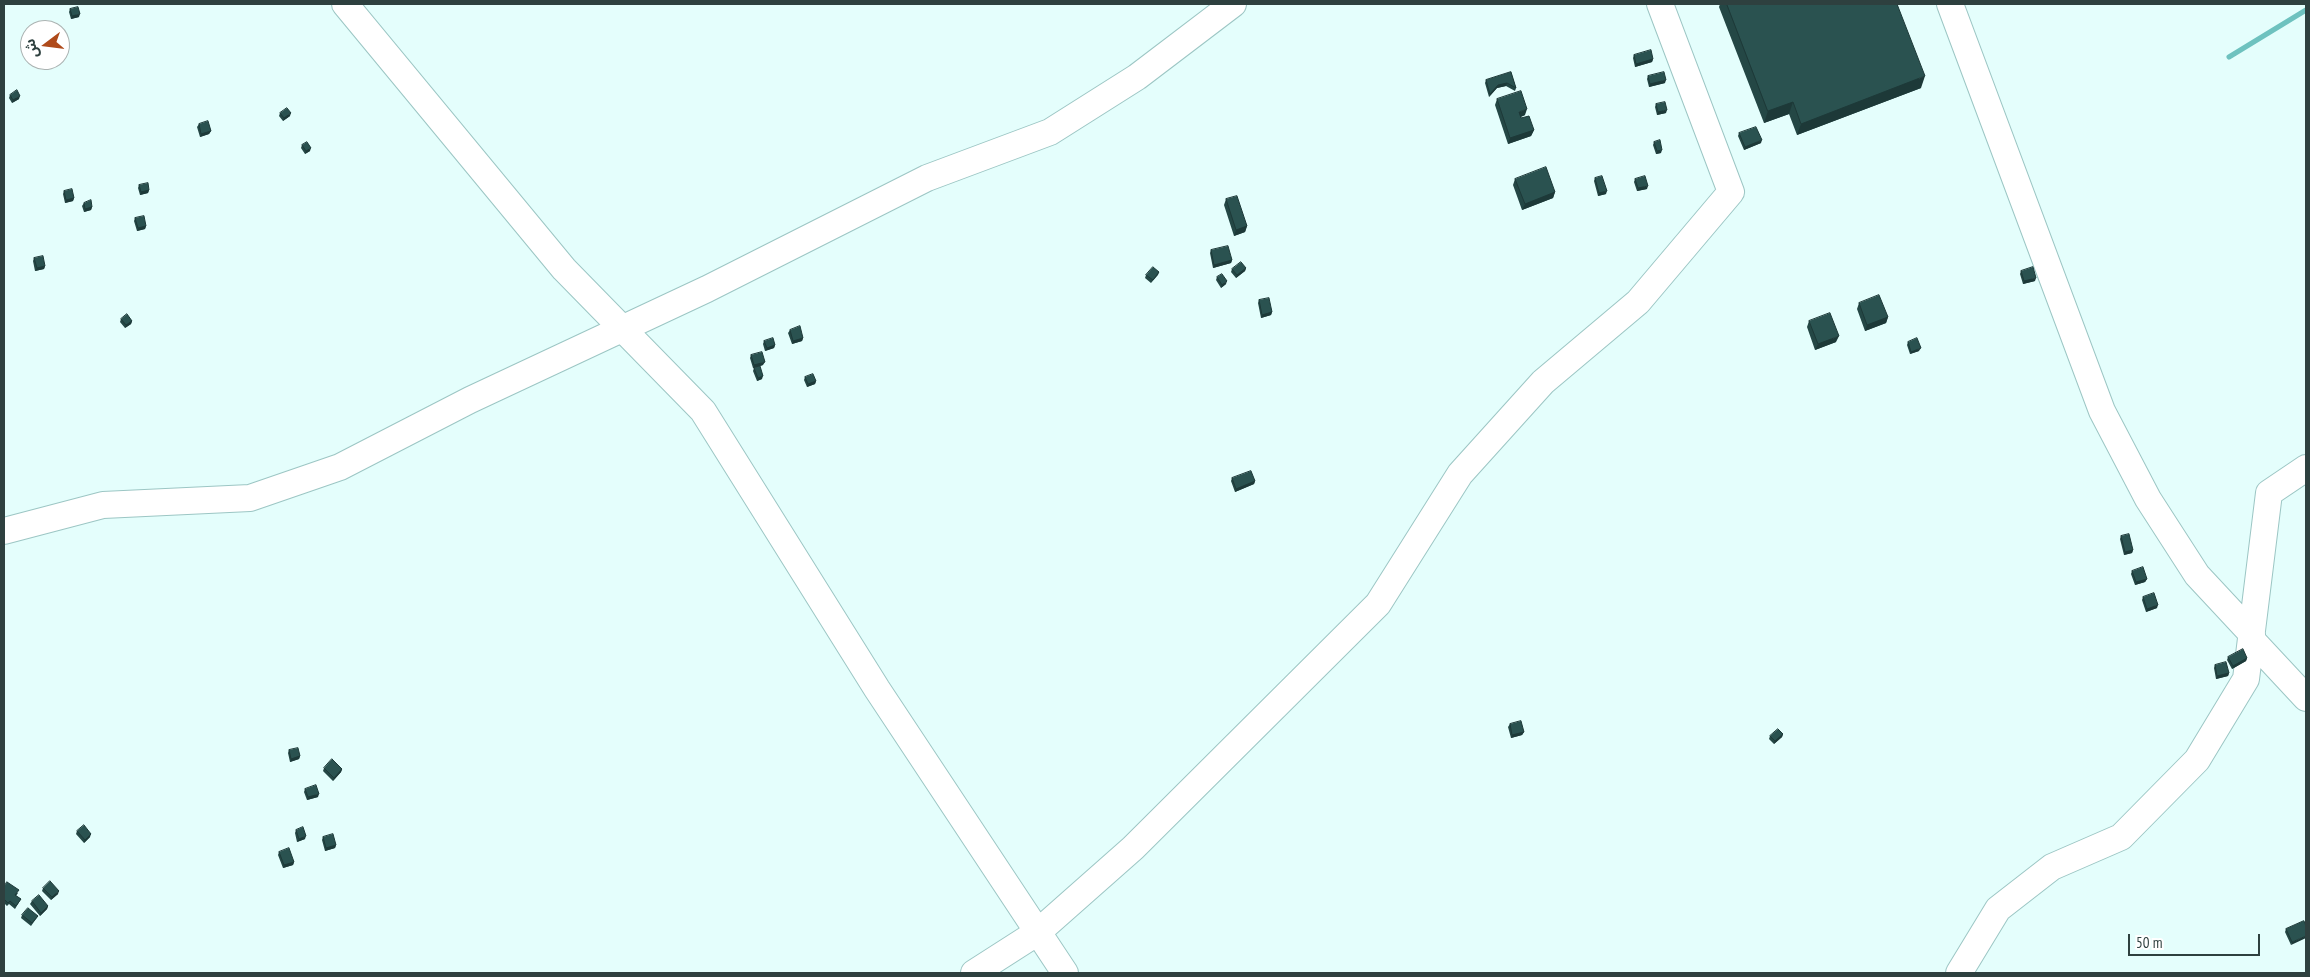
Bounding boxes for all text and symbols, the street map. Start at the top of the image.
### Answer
north arrow [20,20,70,70]
text: ش [20,37,43,60]
scale bar [2130,924,2262,956]
text: 50 m [2136,933,2162,952]

